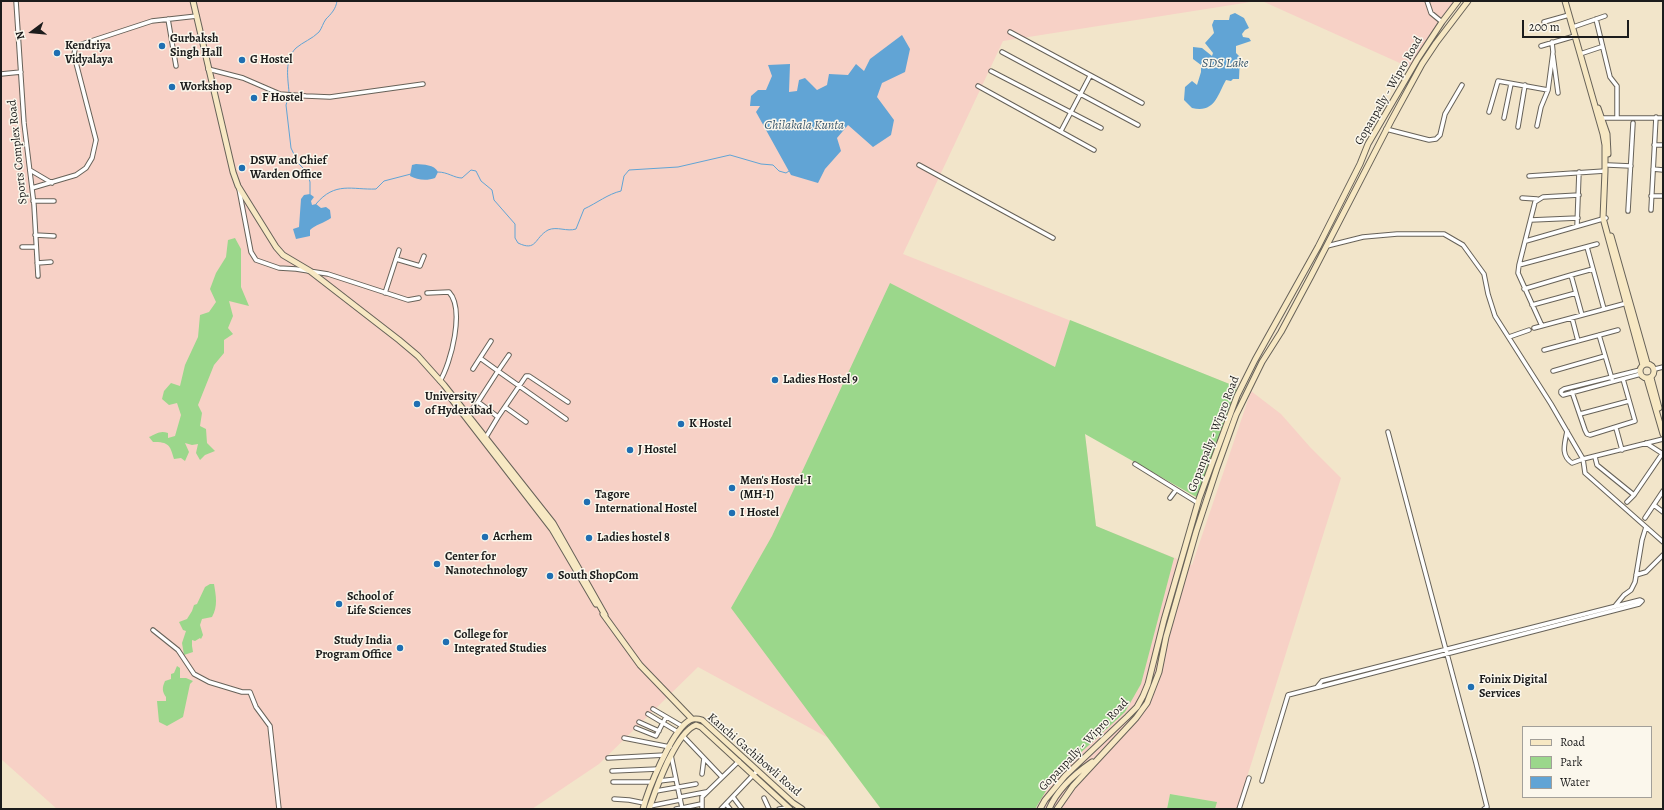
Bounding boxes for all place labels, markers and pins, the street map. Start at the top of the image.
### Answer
place label: Gurbaksh Singh Hall [170,32,222,60]
place label: Kendriya Vidyalaya [65,39,113,67]
marker: Gurbaksh Singh Hall [157,41,167,51]
marker: Kendriya Vidyalaya [52,48,62,58]
place label: G Hostel [250,53,292,67]
marker: G Hostel [237,55,247,65]
place label: Workshop [180,80,232,94]
marker: Workshop [167,82,177,92]
place label: F Hostel [262,91,303,105]
marker: F Hostel [249,93,259,103]
place label: DSW and Chief Warden Office [250,154,327,182]
marker: DSW and Chief Warden Office [237,163,247,173]
place label: Ladies Hostel 9 [783,373,858,387]
marker: Ladies Hostel 9 [770,375,780,385]
place label: University of Hyderabad [425,390,492,418]
marker: University of Hyderabad [412,399,422,409]
place label: K Hostel [689,417,731,431]
marker: K Hostel [676,419,686,429]
place label: J Hostel [638,443,677,457]
marker: J Hostel [625,445,635,455]
place label: Men's Hostel-I (MH-I) [740,474,811,502]
marker: Men's Hostel-I (MH-I) [727,483,737,493]
place label: Tagore International Hostel [595,488,697,516]
marker: Tagore International Hostel [582,497,592,507]
place label: I Hostel [740,506,779,520]
marker: I Hostel [727,508,737,518]
place label: Acrhem [493,530,532,544]
place label: Ladies hostel 8 [597,531,670,545]
marker: Acrhem [480,532,490,542]
marker: Ladies hostel 8 [584,533,594,543]
place label: Center for Nanotechnology [445,550,527,578]
marker: Center for Nanotechnology [432,559,442,569]
place label: South ShopCom [558,569,639,583]
marker: South ShopCom [545,571,555,581]
place label: School of Life Sciences [347,590,411,618]
marker: School of Life Sciences [334,599,344,609]
place label: College for Integrated Studies [454,628,547,656]
place label: Study India Program Office [315,634,392,662]
marker: College for Integrated Studies [441,637,451,647]
marker: Study India Program Office [395,643,405,653]
place label: Foinix Digital Services [1479,673,1547,701]
marker: Foinix Digital Services [1466,682,1476,692]

